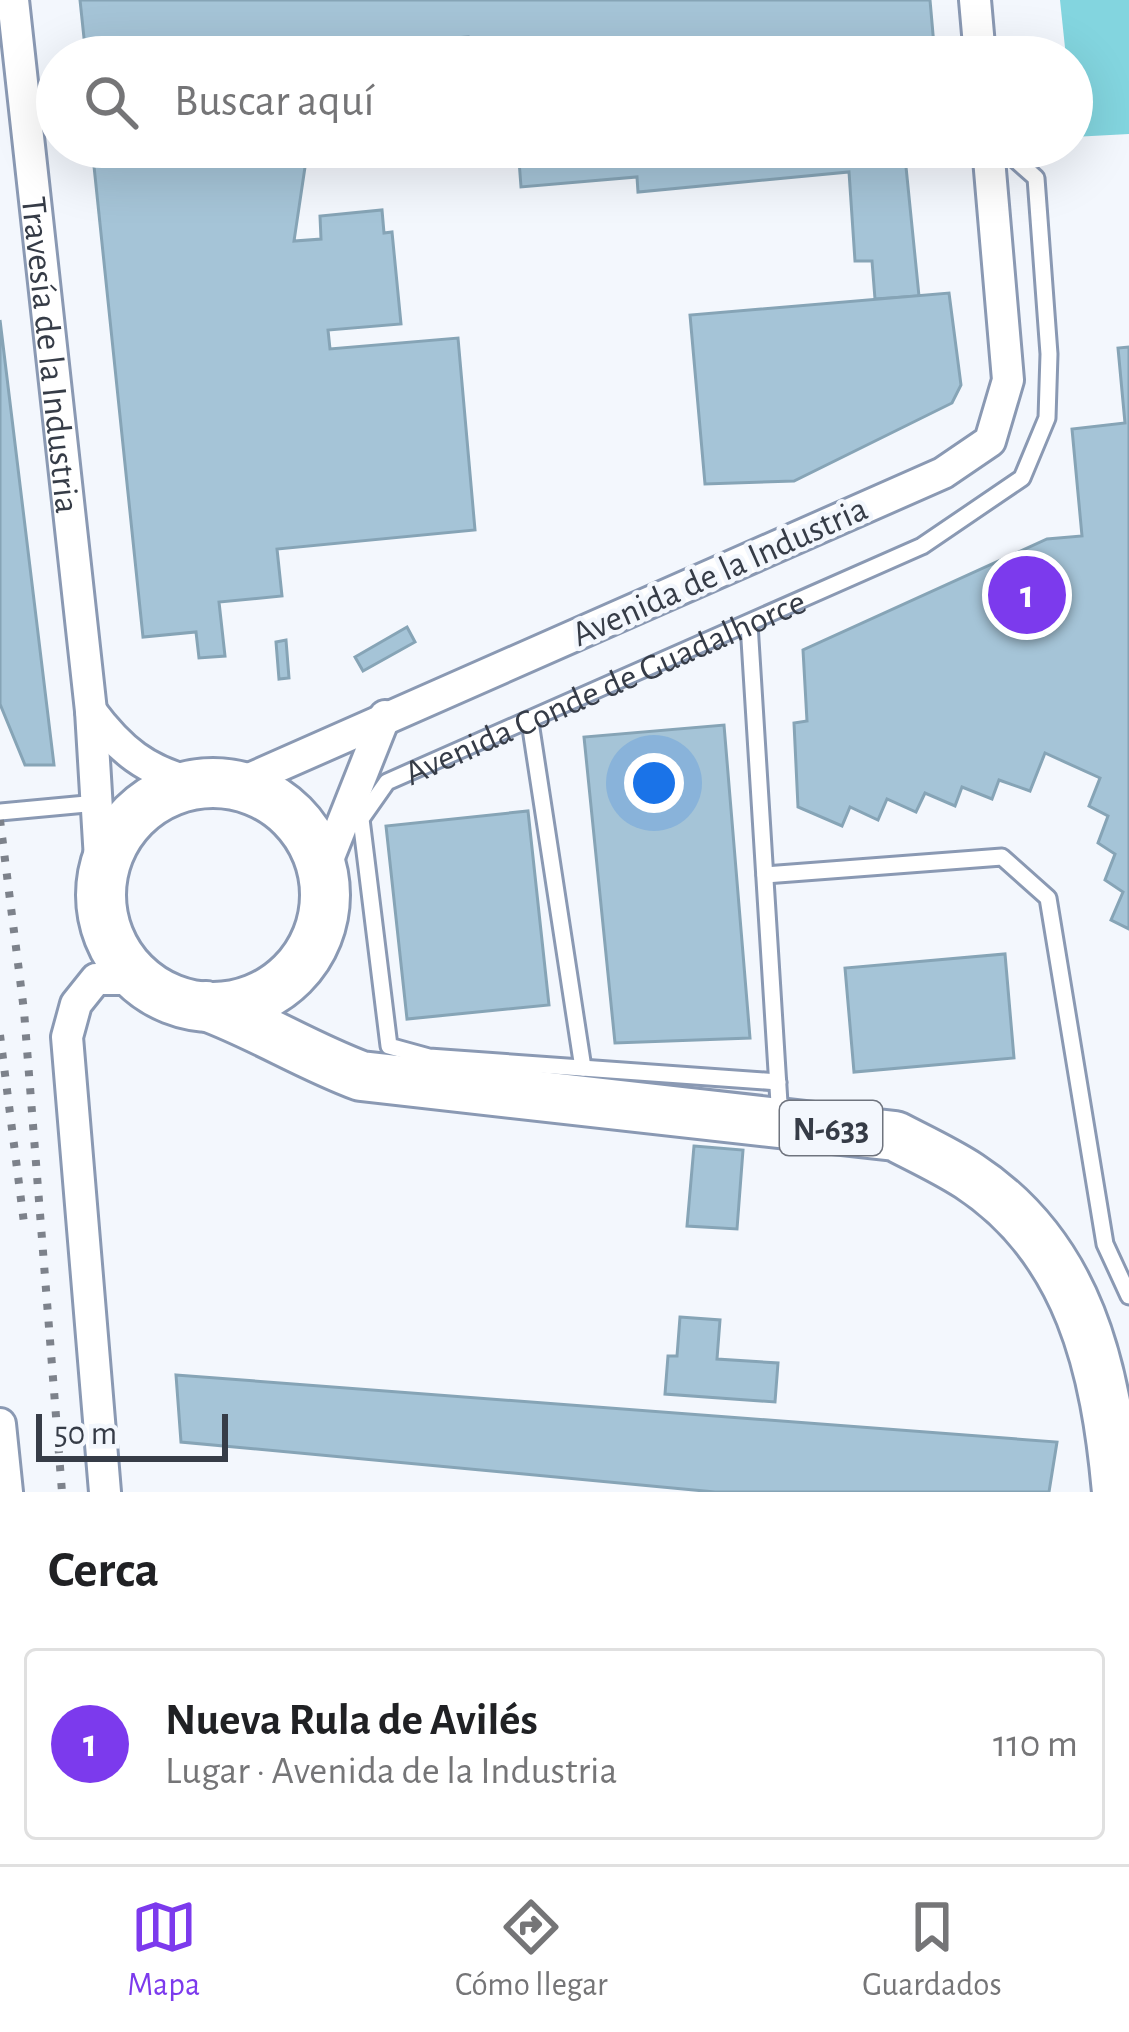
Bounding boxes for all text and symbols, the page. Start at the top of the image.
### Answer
search box [36,36,1093,168]
icon: search [78,69,144,135]
text: Buscar aquí [174,79,374,124]
street label: Travesía de la Industria [15,195,85,515]
street label: Avenida de la Industria [567,490,873,653]
pin: 1 [988,550,1066,640]
street label: Avenida Conde de Guadalhorce [399,584,811,792]
your location [624,753,684,813]
road number: N-633 [780,1101,882,1155]
scale bar [36,1408,228,1461]
text: 50 m [54,1418,117,1451]
text: Cerca [48,1545,159,1596]
text: Nueva Rula de Avilés [165,1698,538,1743]
text: 1 [83,1725,97,1764]
text: 110 m [993,1725,1078,1764]
text: Lugar · Avenida de la Industria [165,1752,617,1791]
tab: Mapa [127,1894,200,2006]
tab: Cómo llegar [455,1894,608,2006]
tab: Guardados [862,1894,1002,2006]

